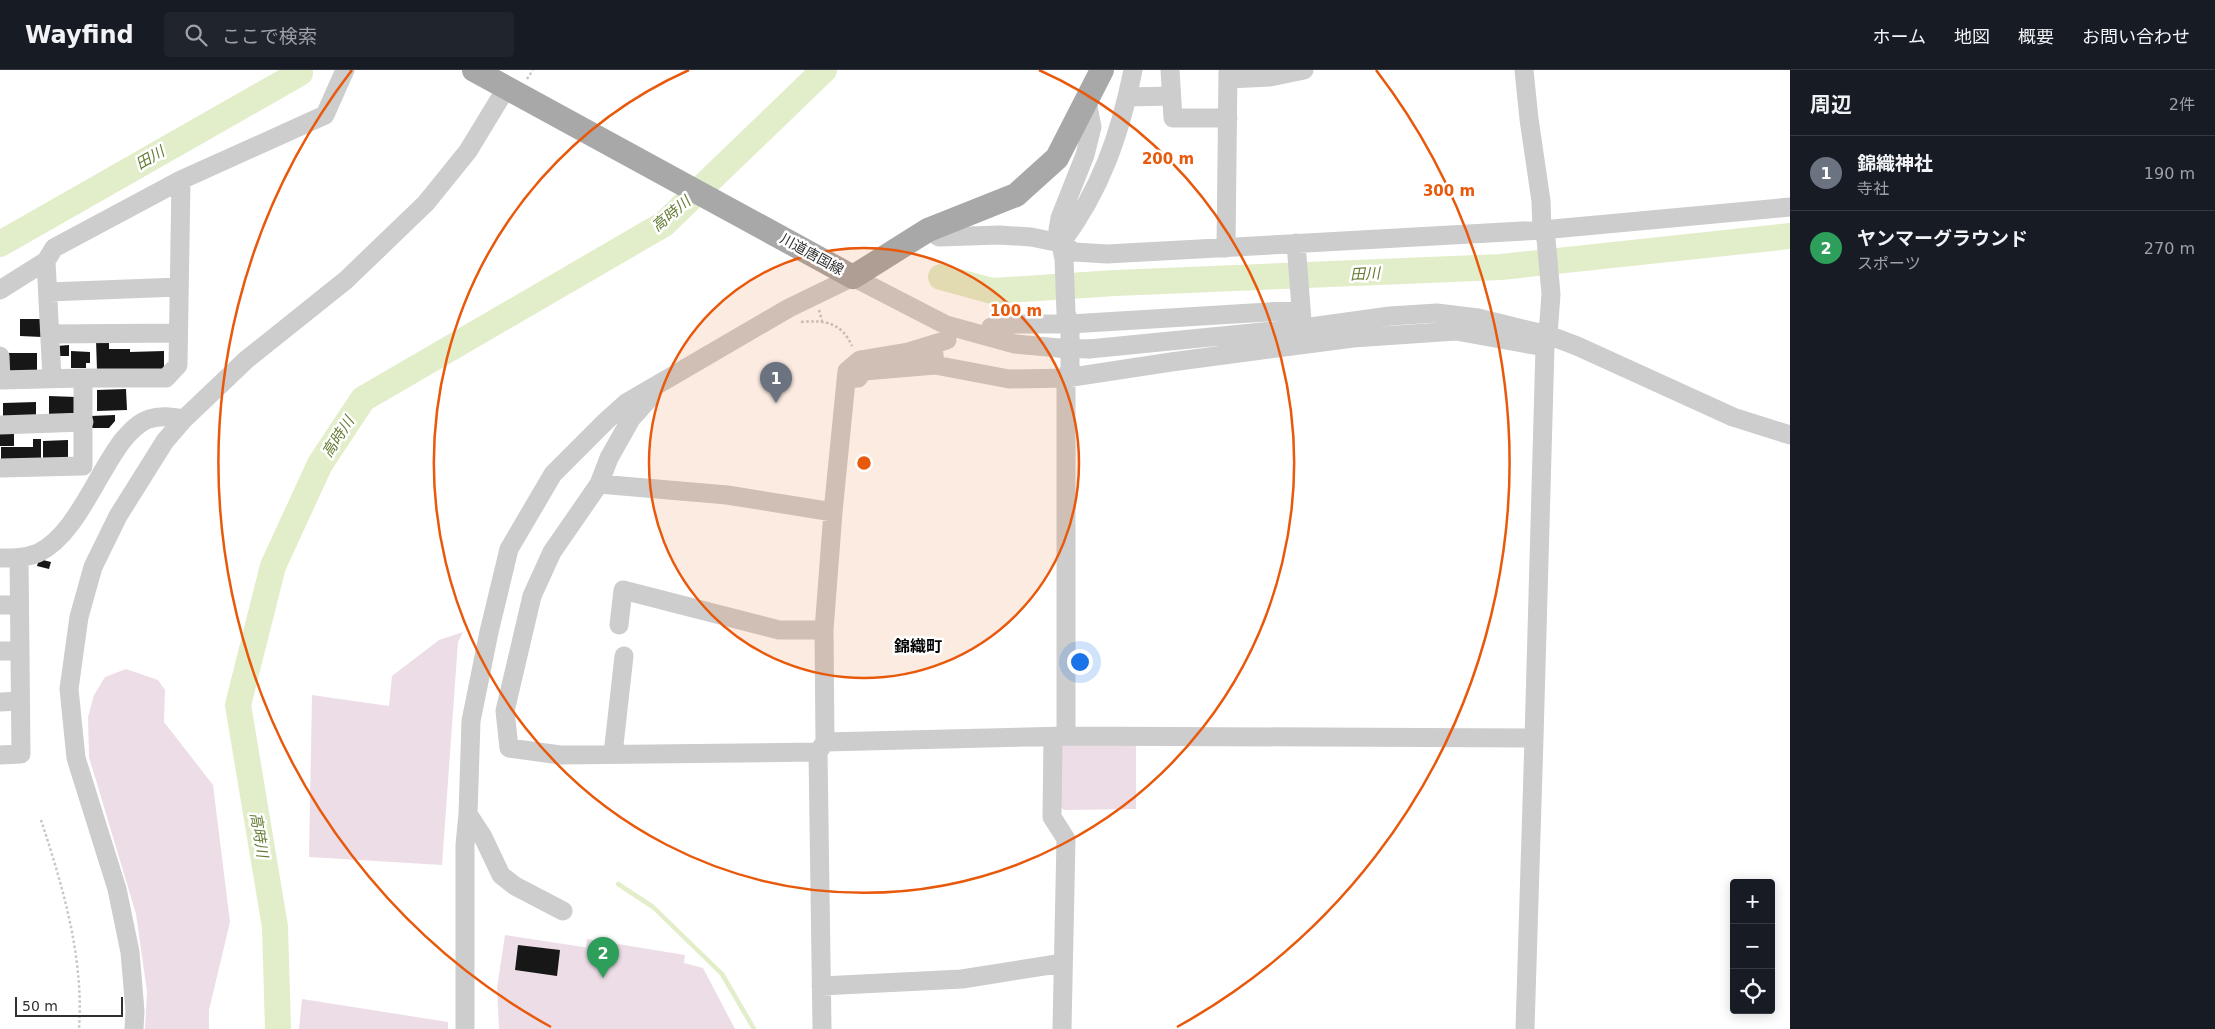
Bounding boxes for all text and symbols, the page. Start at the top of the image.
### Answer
search box [164,12,514,57]
text: Wayfind [25,21,134,49]
icon: search [182,21,210,49]
text: ここで検索 [222,25,317,47]
text: ホーム [1873,26,1926,47]
text: 地図 [1954,26,1990,47]
text: 概要 [2018,26,2054,47]
text: お問い合わせ [2082,26,2190,47]
text: 周辺 [1810,93,1852,117]
text: 2件 [2169,95,2195,114]
water label: 田川 [133,142,169,173]
text: 200 m [1142,150,1194,168]
text: 錦織神社 [1857,152,1933,174]
text: 1 [1820,164,1832,183]
text: 190 m [2144,164,2195,183]
text: 寺社 [1857,179,1889,198]
text: 300 m [1423,182,1475,200]
water label: 高時川 [648,191,696,235]
text: ヤンマーグラウンド [1857,227,2028,249]
street label: 川道唐国線 [778,230,846,278]
text: 2 [1820,239,1832,258]
text: 270 m [2144,239,2195,258]
text: スポーツ [1857,254,1921,273]
water label: 田川 [1350,264,1382,284]
text: 100 m [990,302,1042,320]
pin: 1 [760,362,792,403]
water label: 高時川 [318,412,359,461]
centre of rings [855,454,873,472]
district label: 錦織町 [894,637,942,656]
your location [1067,649,1093,675]
water label: 高時川 [247,811,272,861]
map controls [1730,879,1775,1014]
button: + [1730,879,1775,924]
button: − [1730,924,1775,969]
pin: 2 [587,937,619,978]
button: locate [1730,969,1775,1014]
scale bar [15,994,122,1017]
text: 50 m [22,998,58,1014]

